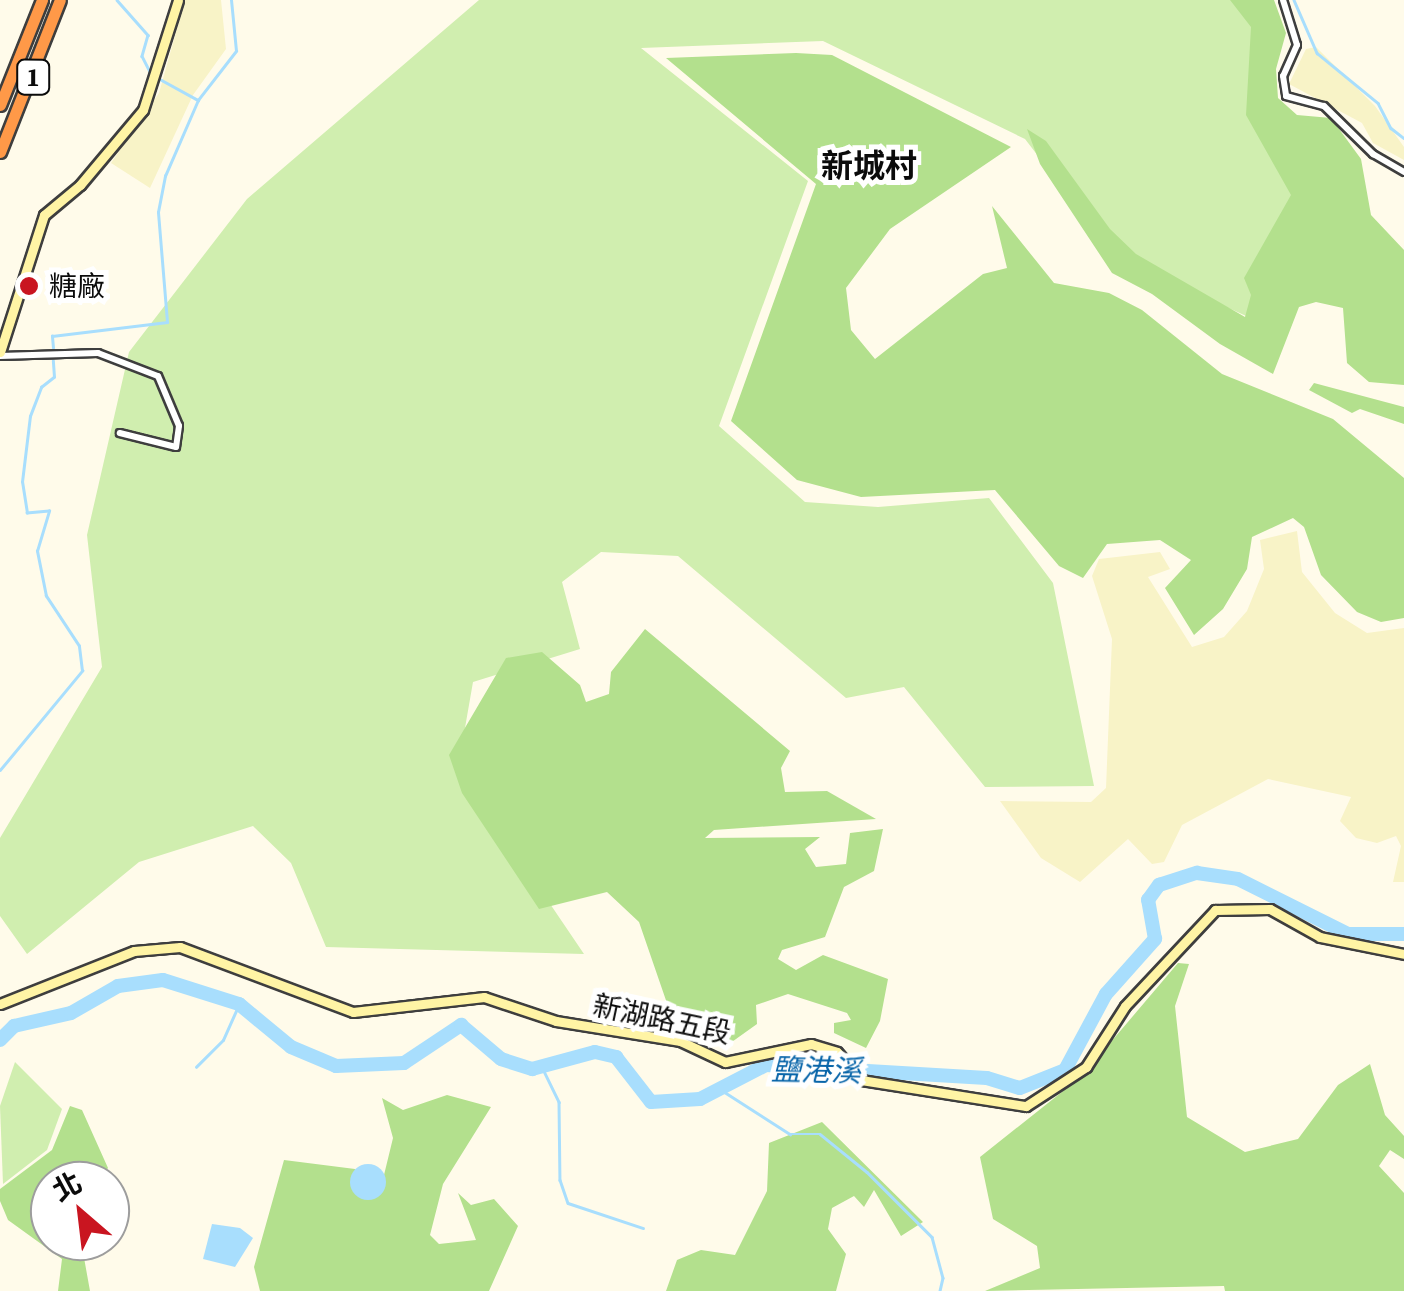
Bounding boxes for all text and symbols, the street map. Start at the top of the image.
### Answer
road number: 1 [15,57,50,97]
district label: 新城村 [821,147,917,185]
place label: 糖廠 [49,269,105,303]
marker: 糖廠 [18,275,40,297]
street label: 新湖路五段 [590,988,734,1050]
water label: 鹽港溪 [771,1052,861,1090]
north arrow [30,1161,130,1261]
text: 北 [46,1163,88,1210]

